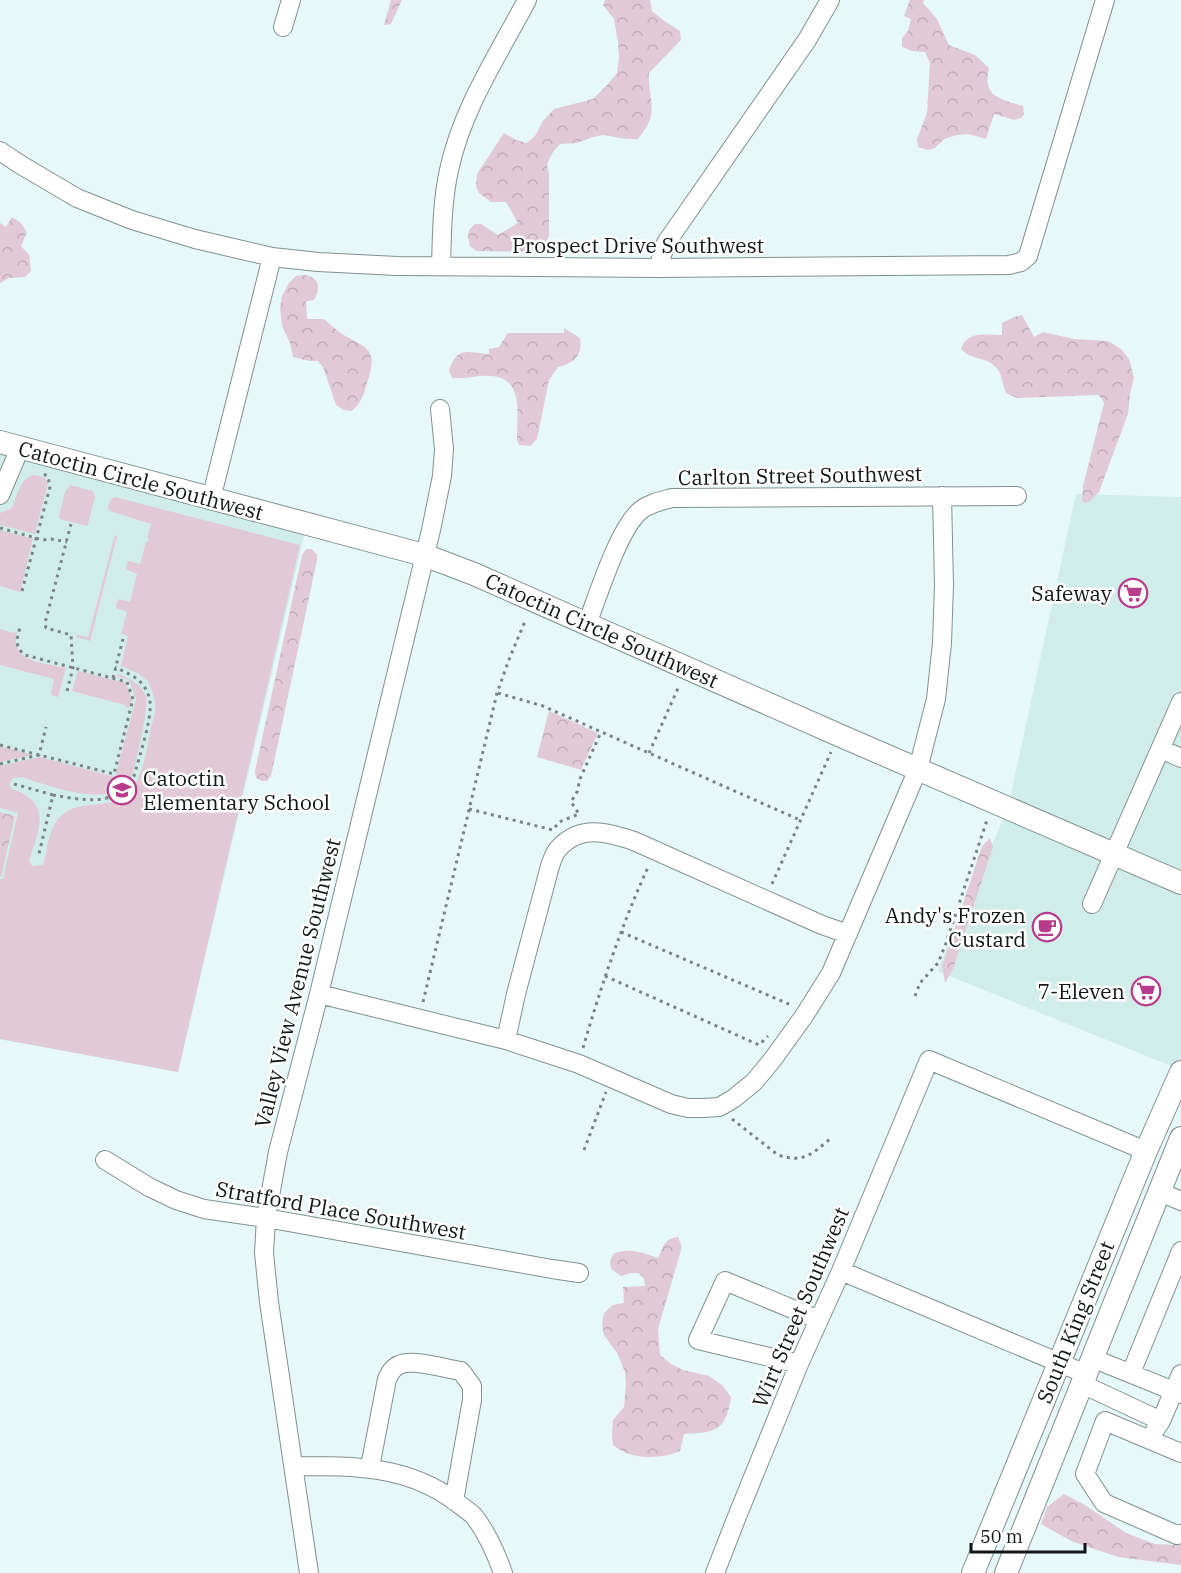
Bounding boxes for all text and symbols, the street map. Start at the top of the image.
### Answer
street label: Prospect Drive Southwest [512,231,764,259]
street label: Catoctin Circle Southwest [15,434,267,526]
street label: Carlton Street Southwest [678,459,922,491]
street label: Catoctin Circle Southwest [481,566,723,694]
supermarket icon: Safeway [1117,577,1149,609]
place label: Safeway [1031,579,1113,607]
place label: Catoctin Elementary School [143,764,330,816]
school or university icon: Catoctin Elementary School [106,774,138,806]
street label: Valley View Avenue Southwest [247,835,347,1131]
place label: Andy's Frozen Custard [885,901,1026,953]
cafe icon: Andy's Frozen Custard [1031,911,1063,943]
supermarket icon: 7-Eleven [1130,975,1162,1007]
place label: 7-Eleven [1037,977,1125,1005]
street label: Stratford Place Southwest [214,1174,468,1246]
street label: Wirt Street Southwest [745,1203,855,1411]
street label: South King Street [1030,1237,1120,1407]
scale bar [971,1516,1085,1554]
text: 50 m [980,1525,1023,1548]

